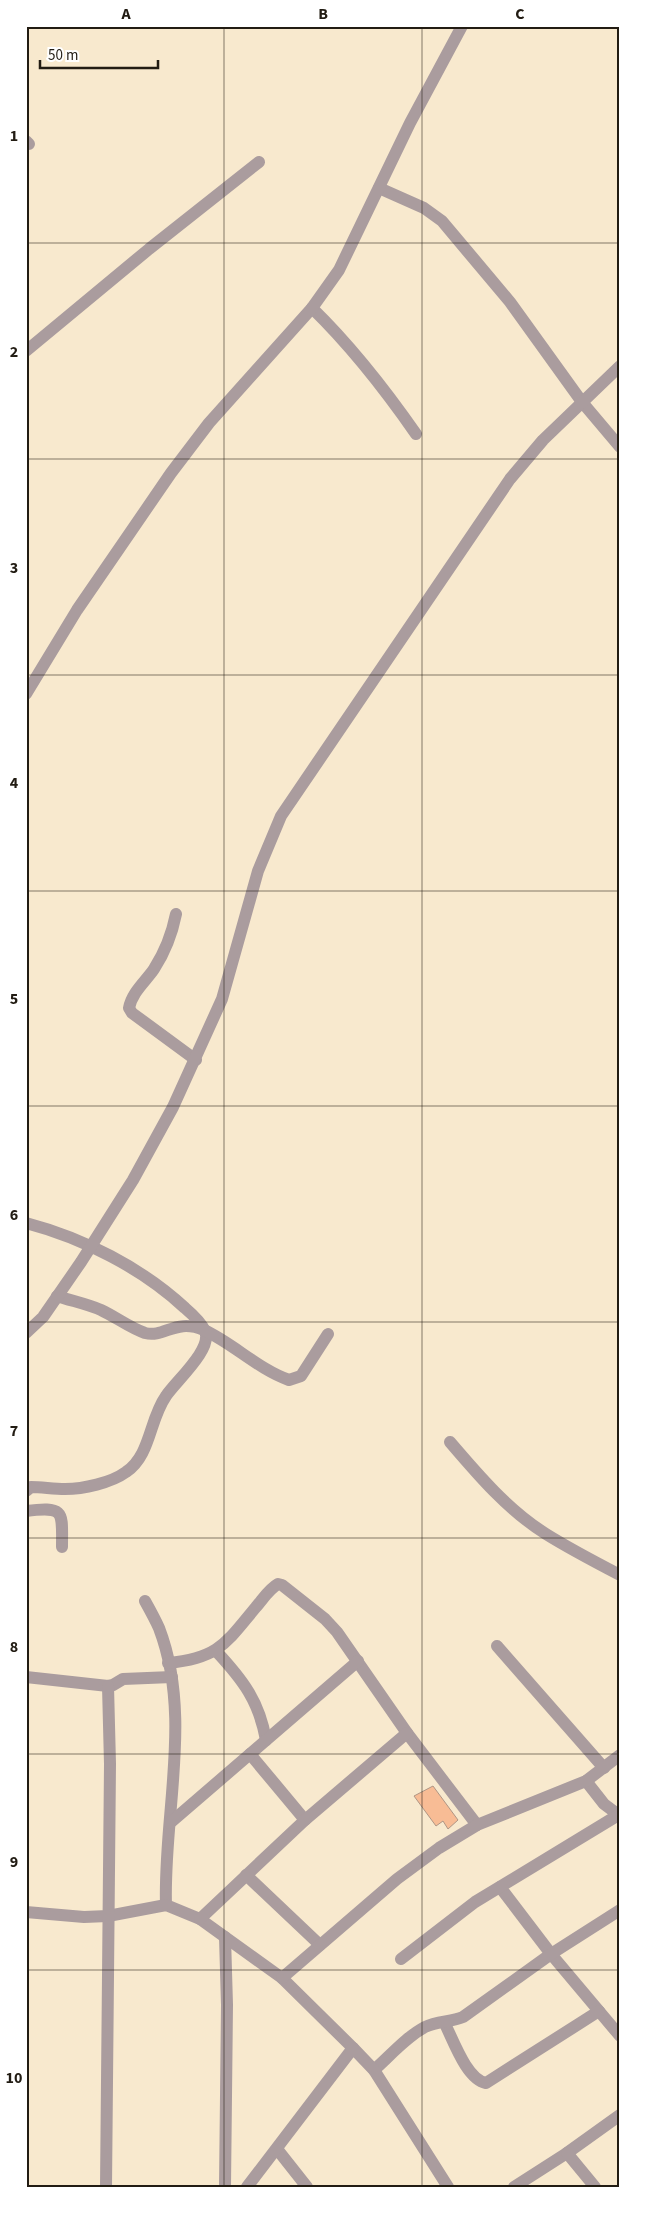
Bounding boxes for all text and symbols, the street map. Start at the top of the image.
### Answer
text: A [120,3,131,25]
text: B [318,3,328,25]
text: C [515,3,525,25]
scale bar [40,38,158,70]
text: 50 m [48,45,78,66]
text: 1 [10,125,18,147]
text: 2 [10,341,18,363]
text: 3 [10,557,18,579]
text: 4 [10,772,19,794]
text: 5 [10,988,18,1010]
text: 6 [10,1204,18,1226]
text: 7 [10,1420,18,1442]
text: 8 [10,1636,18,1658]
text: 9 [10,1851,18,1873]
text: 10 [6,2067,22,2089]

